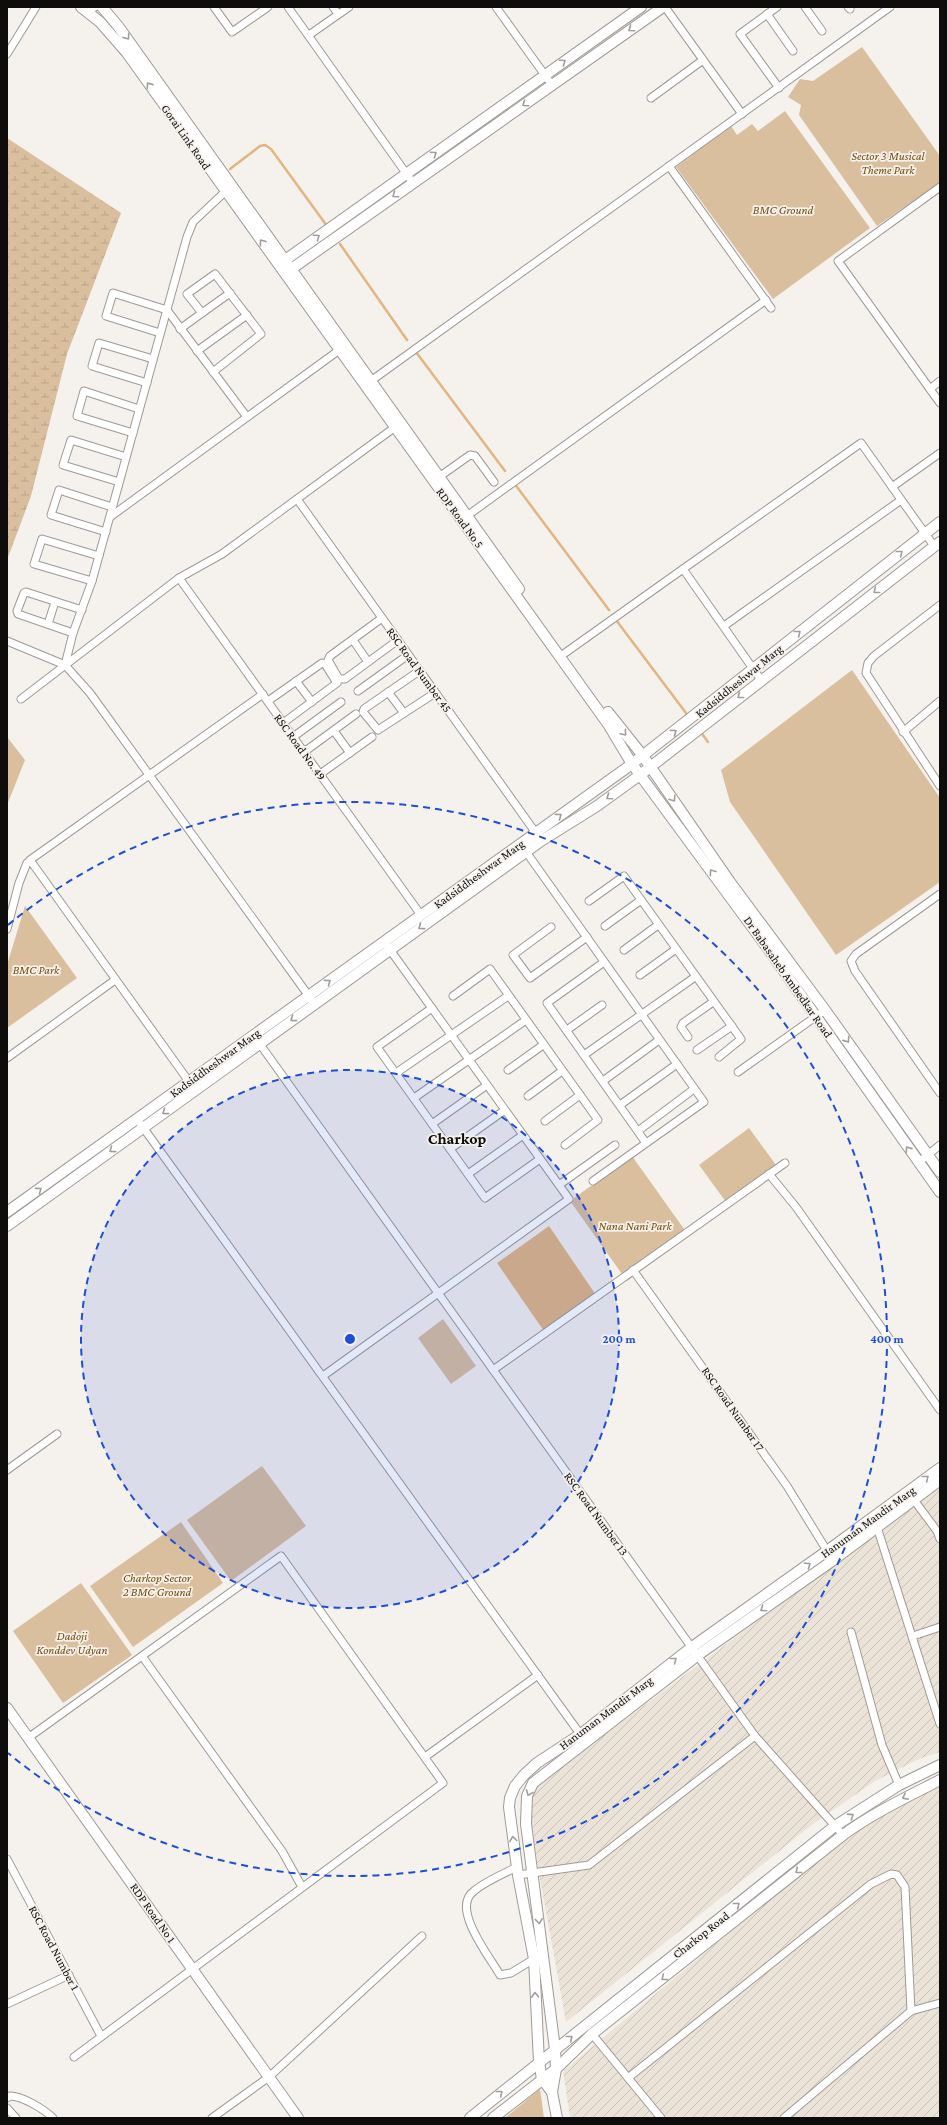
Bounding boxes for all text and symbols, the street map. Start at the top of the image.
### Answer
one-way arrow [628,24,635,32]
one-way arrow [122,33,129,40]
one-way arrow [559,59,566,67]
one-way arrow [147,83,154,90]
one-way arrow [522,99,529,106]
street label: Gorai Link Road [158,102,214,173]
park label: Sector 3 Musical Theme Park [851,149,926,177]
one-way arrow [430,151,437,159]
one-way arrow [393,190,400,197]
park label: BMC Ground [753,203,813,217]
one-way arrow [313,234,320,242]
one-way arrow [260,239,267,246]
street label: RDP Road No 5 [433,485,487,551]
one-way arrow [896,551,903,558]
one-way arrow [873,587,880,594]
street label: RSC Road Number 45 [383,625,455,715]
one-way arrow [793,631,800,638]
street label: Kadsiddheshwar Marg [693,641,786,720]
one-way arrow [737,692,744,699]
street label: RSC Road No. 49 [271,711,329,783]
one-way arrow [619,728,626,735]
one-way arrow [670,730,677,737]
one-way arrow [606,793,613,800]
one-way arrow [668,795,675,802]
one-way arrow [555,813,562,821]
street label: Kadsiddheshwar Marg [431,836,527,911]
one-way arrow [710,869,717,876]
street label: Dr Babasaheb Ambedkar Road [741,914,836,1041]
one-way arrow [419,922,426,929]
park label: BMC Park [13,963,60,977]
one-way arrow [324,979,331,987]
one-way arrow [290,1015,297,1022]
street label: Kadsiddheshwar Marg [167,1025,263,1100]
one-way arrow [842,1036,849,1043]
one-way arrow [162,1107,169,1115]
district label: Charkop [428,1130,486,1147]
one-way arrow [109,1145,116,1152]
one-way arrow [906,1147,913,1154]
one-way arrow [34,1187,41,1194]
park label: Nana Nani Park [598,1219,672,1233]
centre of rings [343,1332,357,1346]
text: 200 m [602,1332,636,1346]
text: 400 m [870,1332,905,1346]
street label: RSC Road Number 17 [699,1364,768,1454]
street label: RSC Road Number 13 [561,1470,631,1559]
one-way arrow [922,1476,929,1483]
street label: Hanuman Mandir Marg [818,1483,918,1561]
one-way arrow [804,1563,811,1570]
park label: Charkop Sector 2 BMC Ground [123,1571,192,1599]
one-way arrow [761,1604,768,1611]
park label: Dadoji Konddev Udyan [37,1629,107,1657]
one-way arrow [670,1658,677,1665]
street label: Hanuman Mandir Marg [556,1673,656,1753]
one-way arrow [526,1789,534,1796]
one-way arrow [902,1793,909,1800]
one-way arrow [846,1814,853,1821]
one-way arrow [509,1836,518,1842]
one-way arrow [796,1866,803,1873]
street label: RDP Road No 1 [127,1881,179,1945]
street label: RSC Road Number 1 [26,1903,82,1993]
one-way arrow [733,1903,740,1910]
street label: Charkop Road [670,1908,733,1961]
one-way arrow [534,1918,543,1924]
one-way arrow [661,1973,668,1980]
one-way arrow [531,1992,540,1998]
one-way arrow [565,2036,572,2043]
one-way arrow [495,2091,503,2098]

